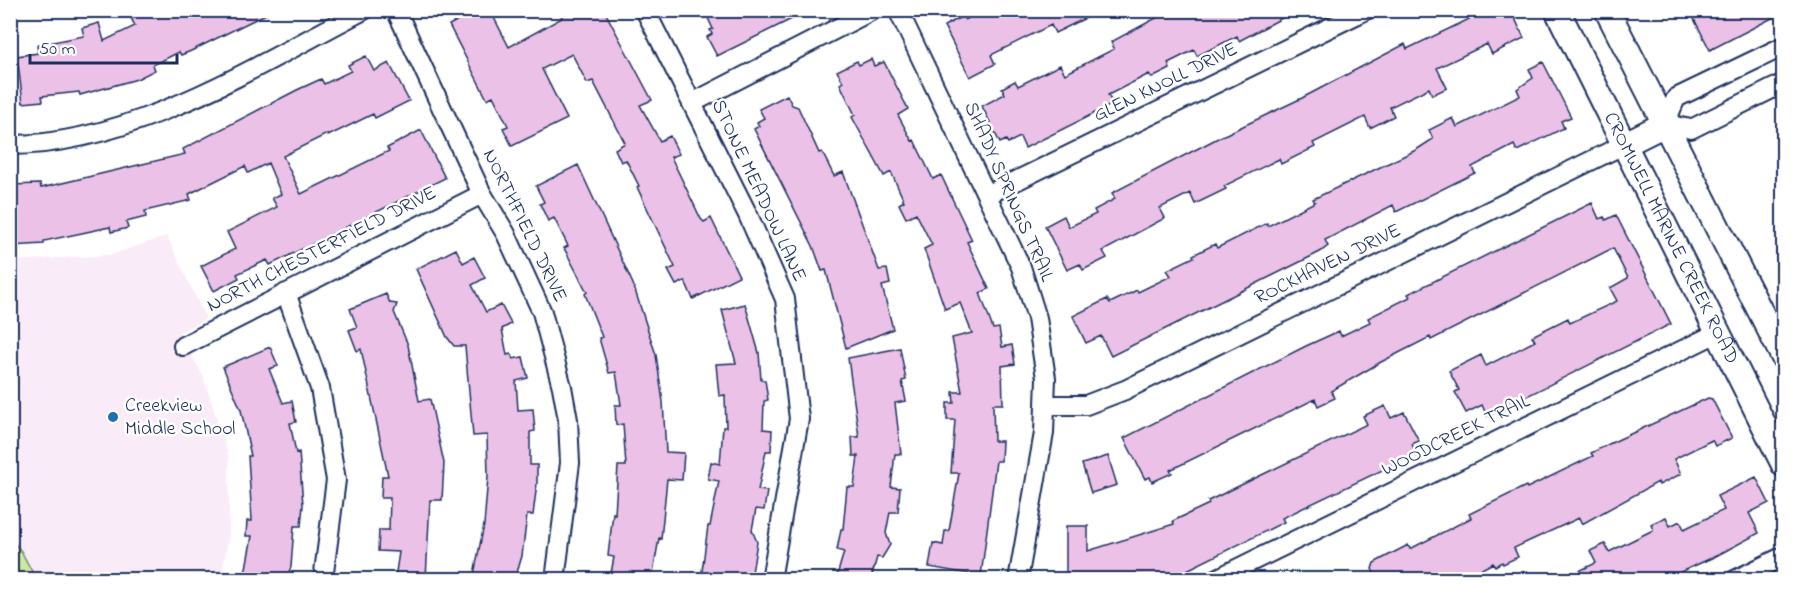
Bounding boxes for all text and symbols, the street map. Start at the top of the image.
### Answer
scale bar [30,27,177,65]
street label: GLEN KNOLL DRIVE [1089,35,1243,131]
text: 50 m [39,37,76,63]
street label: STONE MEADOW LANE [703,95,813,287]
street label: SHADY SPRINGS TRAIL [955,97,1061,287]
street label: CROMWELL MARINE CREEK ROAD [1596,107,1746,369]
street label: NORTHFIELD DRIVE [474,145,574,307]
street label: NORTH CHESTERFIELD DRIVE [202,179,442,321]
street label: ROCKHAVEN DRIVE [1250,217,1406,313]
street label: WOODCREEK TRAIL [1377,387,1536,484]
place label: Creekview Middle School [125,392,235,444]
marker: Creekview Middle School [106,410,120,424]

